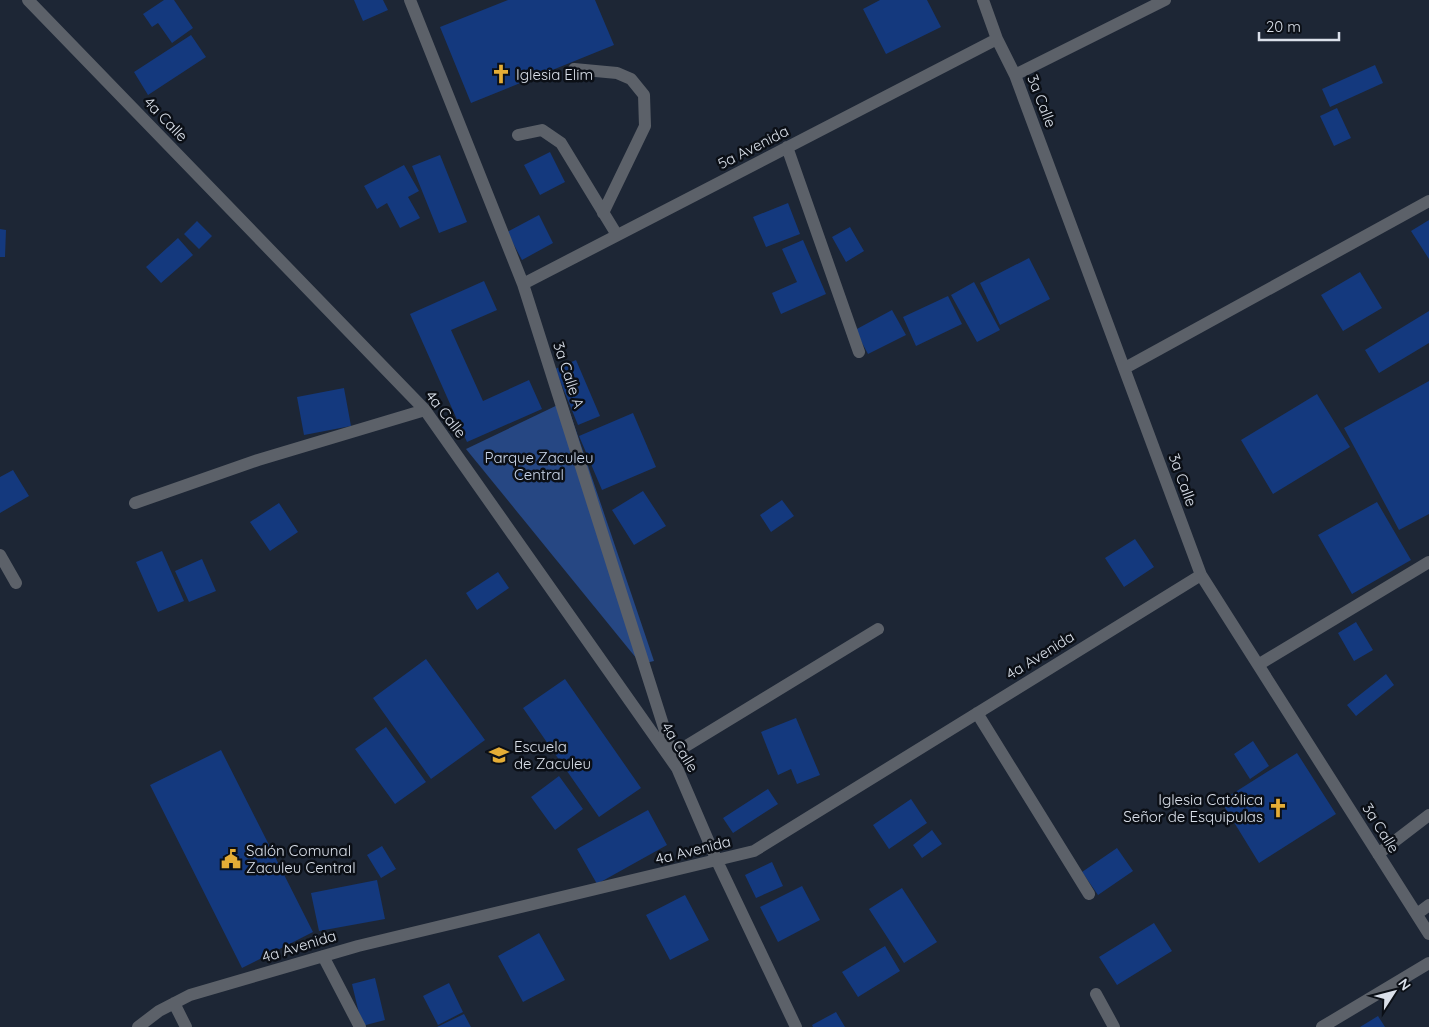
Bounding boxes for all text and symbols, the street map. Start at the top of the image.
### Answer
scale bar [1259,10,1339,42]
text: 20 m [1266,17,1301,36]
church icon: Iglesia Elim [490,63,512,85]
place label: Iglesia Elim [516,65,593,84]
street label: 3a Calle [1023,72,1061,130]
street label: 4a Calle [140,93,192,145]
street label: 5a Avenida [714,121,792,173]
street label: 3a Calle A [549,339,589,411]
street label: 4a Calle [422,386,470,442]
park label: Parque Zaculeu Central [485,448,593,484]
street label: 3a Calle [1165,451,1201,509]
street label: 4a Avenida [1002,627,1078,683]
street label: 4a Calle [657,719,703,775]
place label: Escuela de Zaculeu [514,737,591,773]
school or university icon: Escuela de Zaculeu [488,744,510,766]
place label: Iglesia Católica Señor de Esquipulas [1123,790,1263,826]
church icon: Iglesia Católica Señor de Esquipulas [1267,797,1289,819]
street label: 3a Calle [1358,800,1404,856]
street label: 4a Avenida [653,831,733,869]
place label: Salón Comunal Zaculeu Central [246,841,356,877]
public building icon: Salón Comunal Zaculeu Central [220,848,242,870]
street label: 4a Avenida [260,926,338,966]
north arrow [1369,967,1419,1017]
text: N [1394,975,1415,994]

